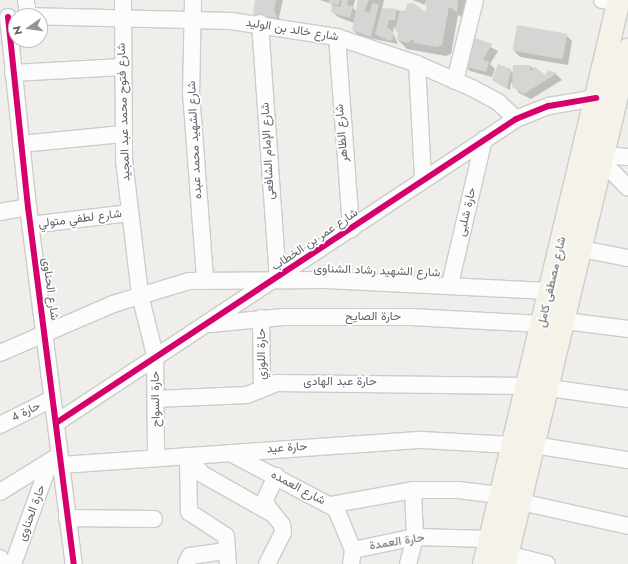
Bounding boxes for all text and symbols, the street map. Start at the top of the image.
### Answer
north arrow [8,8,48,48]
street label: شارع خالد بن الوليد [244,16,340,44]
text: N [9,24,26,37]
street label: شارع فتوح محمد عبد المجيد [114,43,134,181]
street label: شارع الشهيد محمد عبده [185,81,205,199]
street label: شارع الإمام الشافعى [258,102,278,200]
street label: شارع الظاهر [332,103,352,163]
street label: حارة شلبى [454,186,480,238]
street label: شارع عمر بن الخطاب [269,206,361,274]
street label: شارع لطفي متولي [37,207,123,231]
street label: شارع مصطفى كامل [535,235,569,329]
street label: شارع الحناوى [38,257,62,321]
street label: شارع الشهيد رشاد الشناوى [313,262,441,280]
street label: حارة الصايح [345,310,401,324]
street label: حارة اللوزي [255,328,269,380]
street label: حارة السواح [148,371,164,427]
street label: حارة عبد الهادى [303,375,377,389]
street label: حارة 4 [9,399,43,425]
street label: حارة عيد [266,439,308,457]
street label: شارع العمده [268,468,328,508]
street label: حارة الحناوى [15,483,49,543]
street label: حارة العمدة [368,531,426,553]

